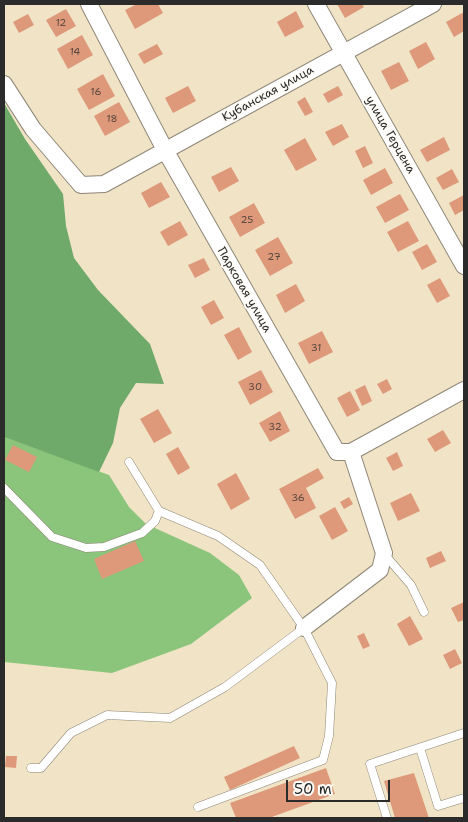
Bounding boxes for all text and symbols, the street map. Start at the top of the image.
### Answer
house number: 12 [56,17,66,29]
house number: 14 [70,46,80,58]
street label: Кубанская улица [220,63,316,125]
house number: 16 [91,86,101,98]
street label: улица Герцена [362,94,418,176]
house number: 18 [106,113,118,125]
house number: 25 [241,214,253,226]
street label: Парковая улица [214,245,274,335]
house number: 27 [267,251,281,263]
house number: 31 [311,342,321,354]
house number: 30 [248,381,262,393]
house number: 32 [268,421,282,433]
house number: 36 [291,492,305,504]
scale bar [288,770,392,802]
text: 50 m [294,779,332,799]

